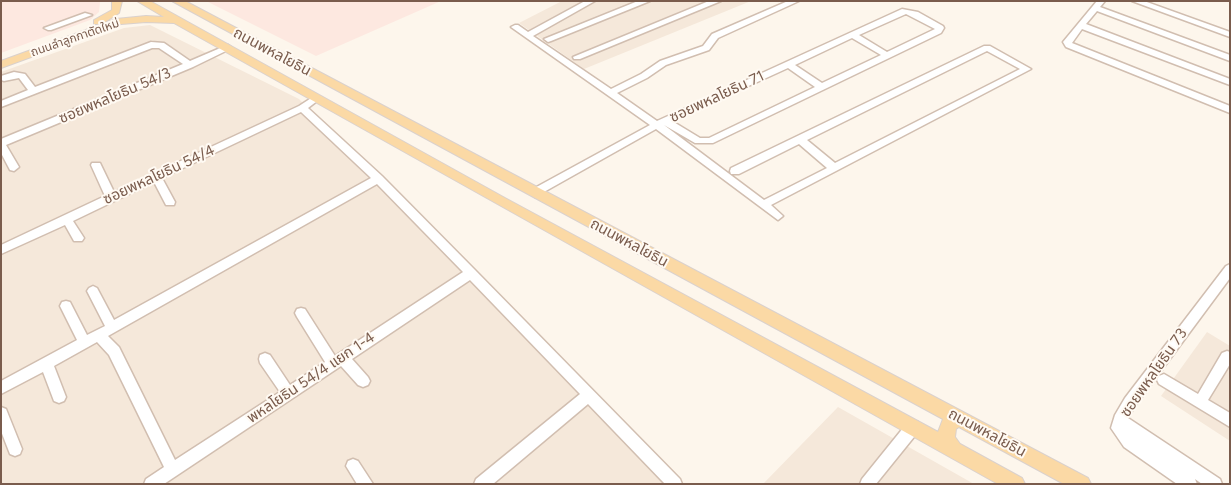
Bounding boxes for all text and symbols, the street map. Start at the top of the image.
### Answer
street label: ถนนลำลูกกาตัดใหม่ [29,16,121,60]
street label: ถนนพหลโยธิน [230,24,314,80]
street label: ซอยพหลโยธิน 54/3 [56,64,174,128]
street label: ซอยพหลโยธิน 71 [667,67,767,127]
street label: ซอยพหลโยธิน 54/4 [100,141,218,209]
street label: ถนนพหลโยธิน [587,215,671,271]
street label: ซอยพหลโยธิน 73 [1117,325,1191,421]
street label: พหลโยธิน 54/4 แยก 1-4 [244,329,378,427]
street label: ถนนพหลโยธิน [945,405,1029,461]

